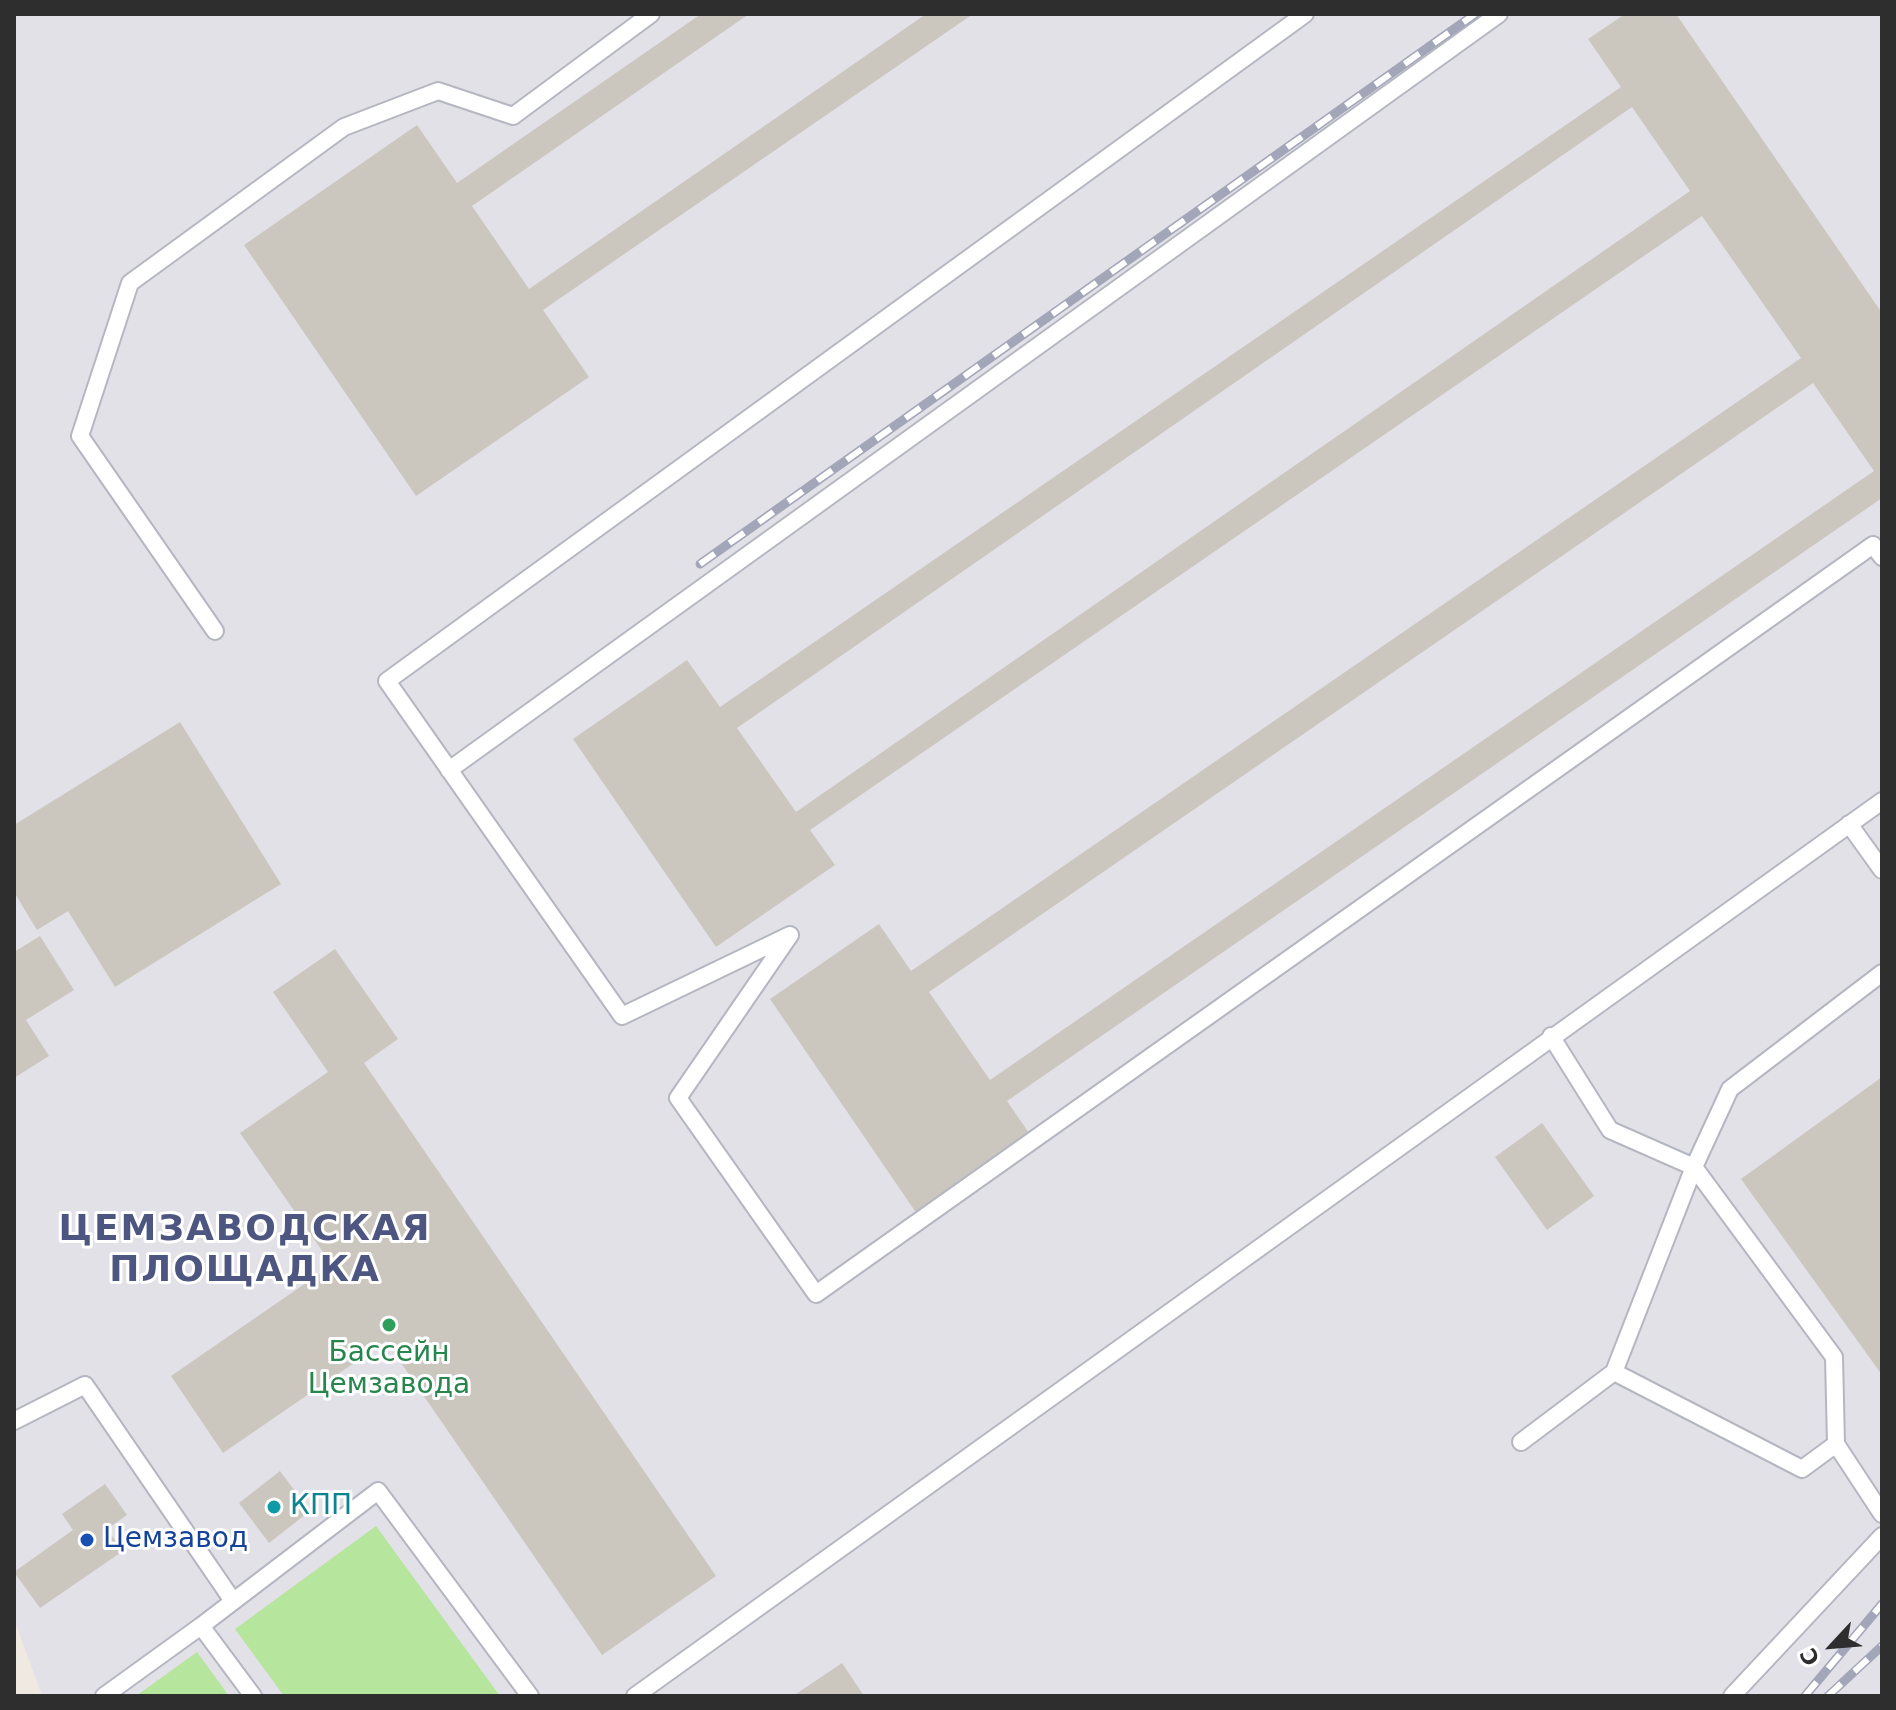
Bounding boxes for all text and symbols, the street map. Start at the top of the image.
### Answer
district label: ЦЕМЗАВОДСКАЯ ПЛОЩАДКА [59,1209,431,1294]
marker: Бассейн Цемзавода [380,1316,398,1334]
place label: Бассейн Цемзавода [308,1337,470,1403]
place label: КПП [290,1490,352,1524]
marker: КПП [265,1498,283,1516]
place label: Цемзавод [103,1523,248,1557]
marker: Цемзавод [78,1531,96,1549]
north arrow [1792,1606,1872,1686]
text: С [1795,1644,1825,1669]

